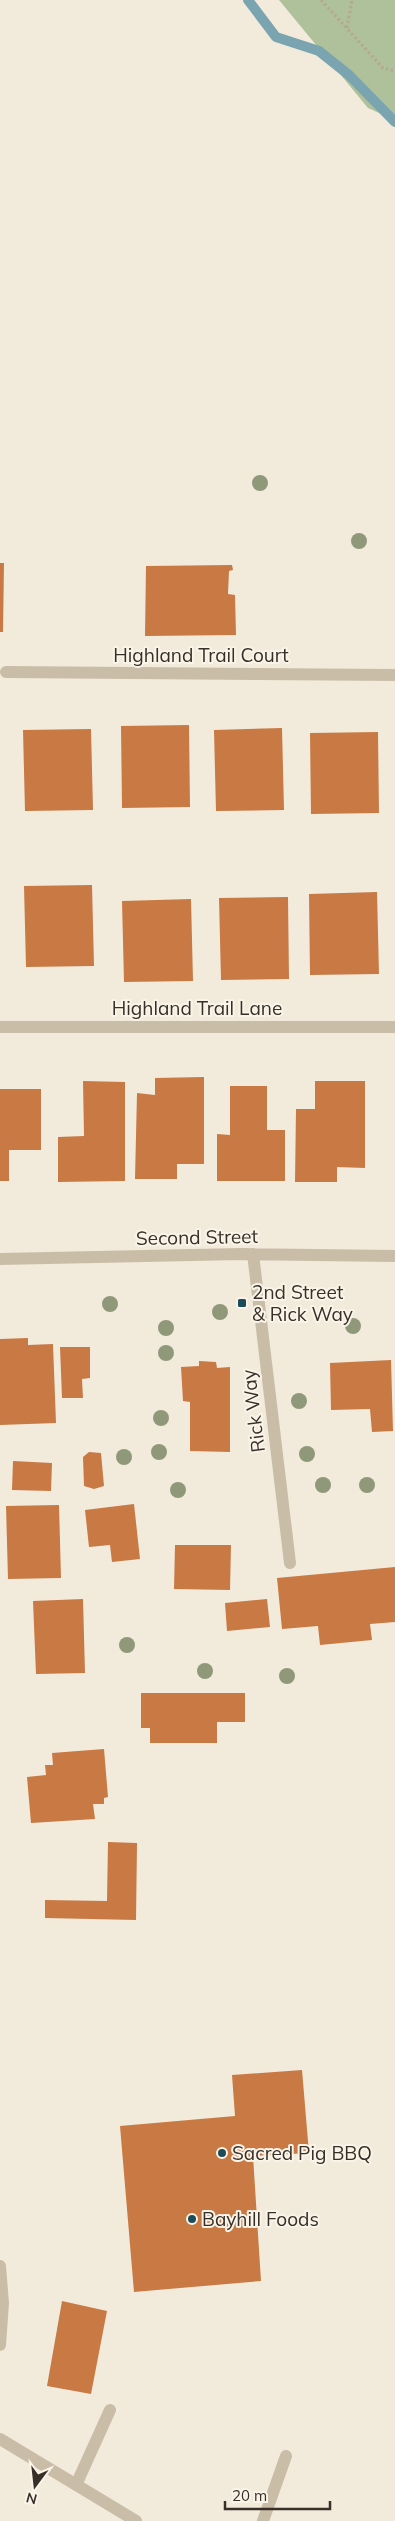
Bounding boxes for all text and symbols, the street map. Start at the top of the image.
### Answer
street label: Highland Trail Court [113,643,289,667]
street label: Highland Trail Lane [112,996,282,1020]
street label: Second Street [136,1224,259,1250]
place label: 2nd Street & Rick Way [252,1280,353,1326]
marker: 2nd Street & Rick Way [236,1297,248,1309]
street label: Rick Way [236,1368,270,1454]
place label: Sacred Pig BBQ [232,2141,372,2165]
marker: Sacred Pig BBQ [216,2147,228,2159]
place label: Bayhill Foods [202,2207,319,2231]
marker: Bayhill Foods [186,2213,198,2225]
north arrow [10,2461,60,2511]
scale bar [225,2478,330,2510]
text: 20 m [232,2486,267,2505]
text: N [24,2488,39,2509]

